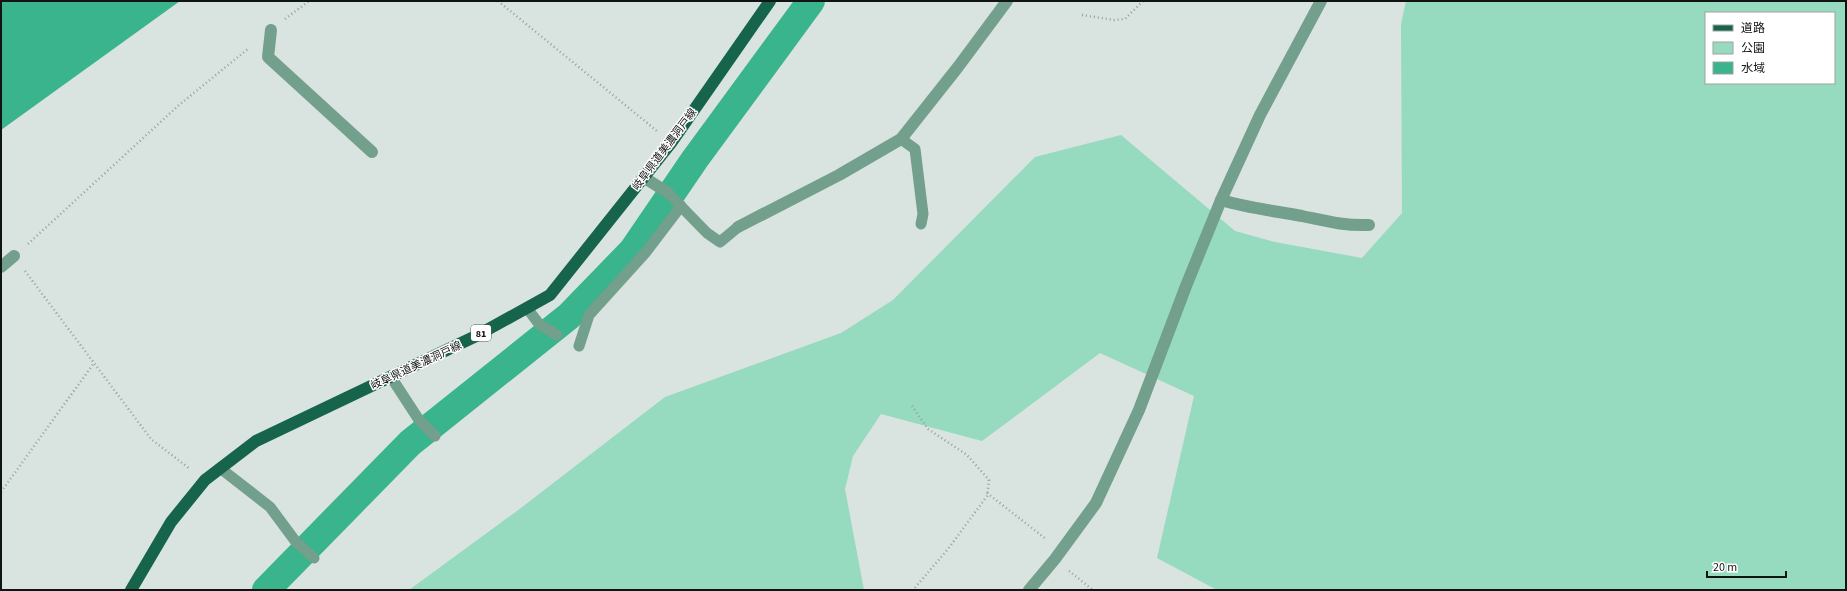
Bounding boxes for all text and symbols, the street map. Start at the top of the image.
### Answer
legend [1705,12,1835,84]
text: 道路 [1741,20,1765,37]
text: 公園 [1741,40,1765,57]
text: 水域 [1741,60,1765,77]
street label: 岐阜県道美濃洞戸線 [629,105,700,193]
road number: 81 [471,325,491,341]
street label: 岐阜県道美濃洞戸線 [368,338,464,393]
scale bar [1707,553,1786,579]
text: 20 m [1713,559,1737,576]

